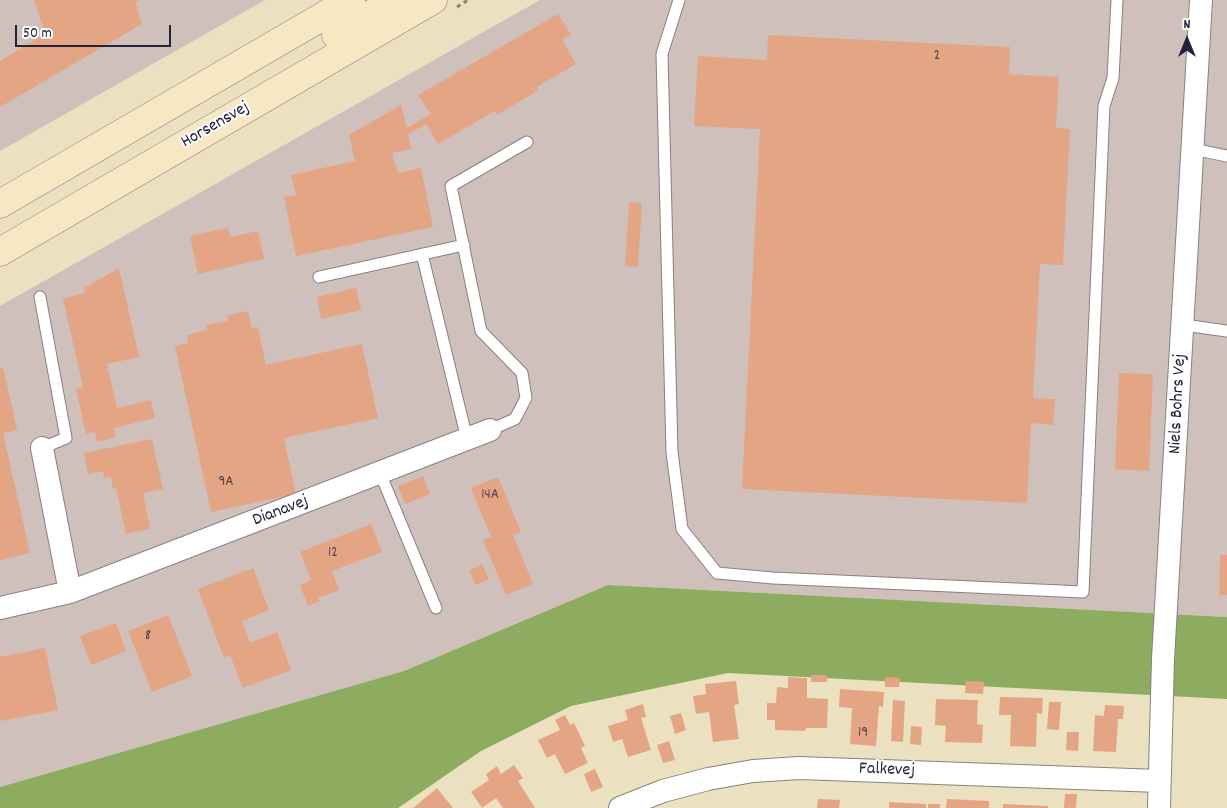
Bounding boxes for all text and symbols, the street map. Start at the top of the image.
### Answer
scale bar [18,15,174,47]
north arrow [1162,15,1212,65]
text: N [1184,15,1190,35]
text: 50 m [23,23,52,45]
house number: 2 [934,48,940,66]
street label: Horsensvej [178,98,254,154]
street label: Niels Bohrs Vej [1166,353,1192,455]
house number: 9A [218,474,234,492]
house number: 14A [481,487,499,505]
street label: Dianavej [250,492,312,532]
house number: 12 [328,545,338,563]
house number: 8 [145,628,151,646]
house number: 19 [858,725,868,743]
street label: Falkevej [859,759,915,783]

